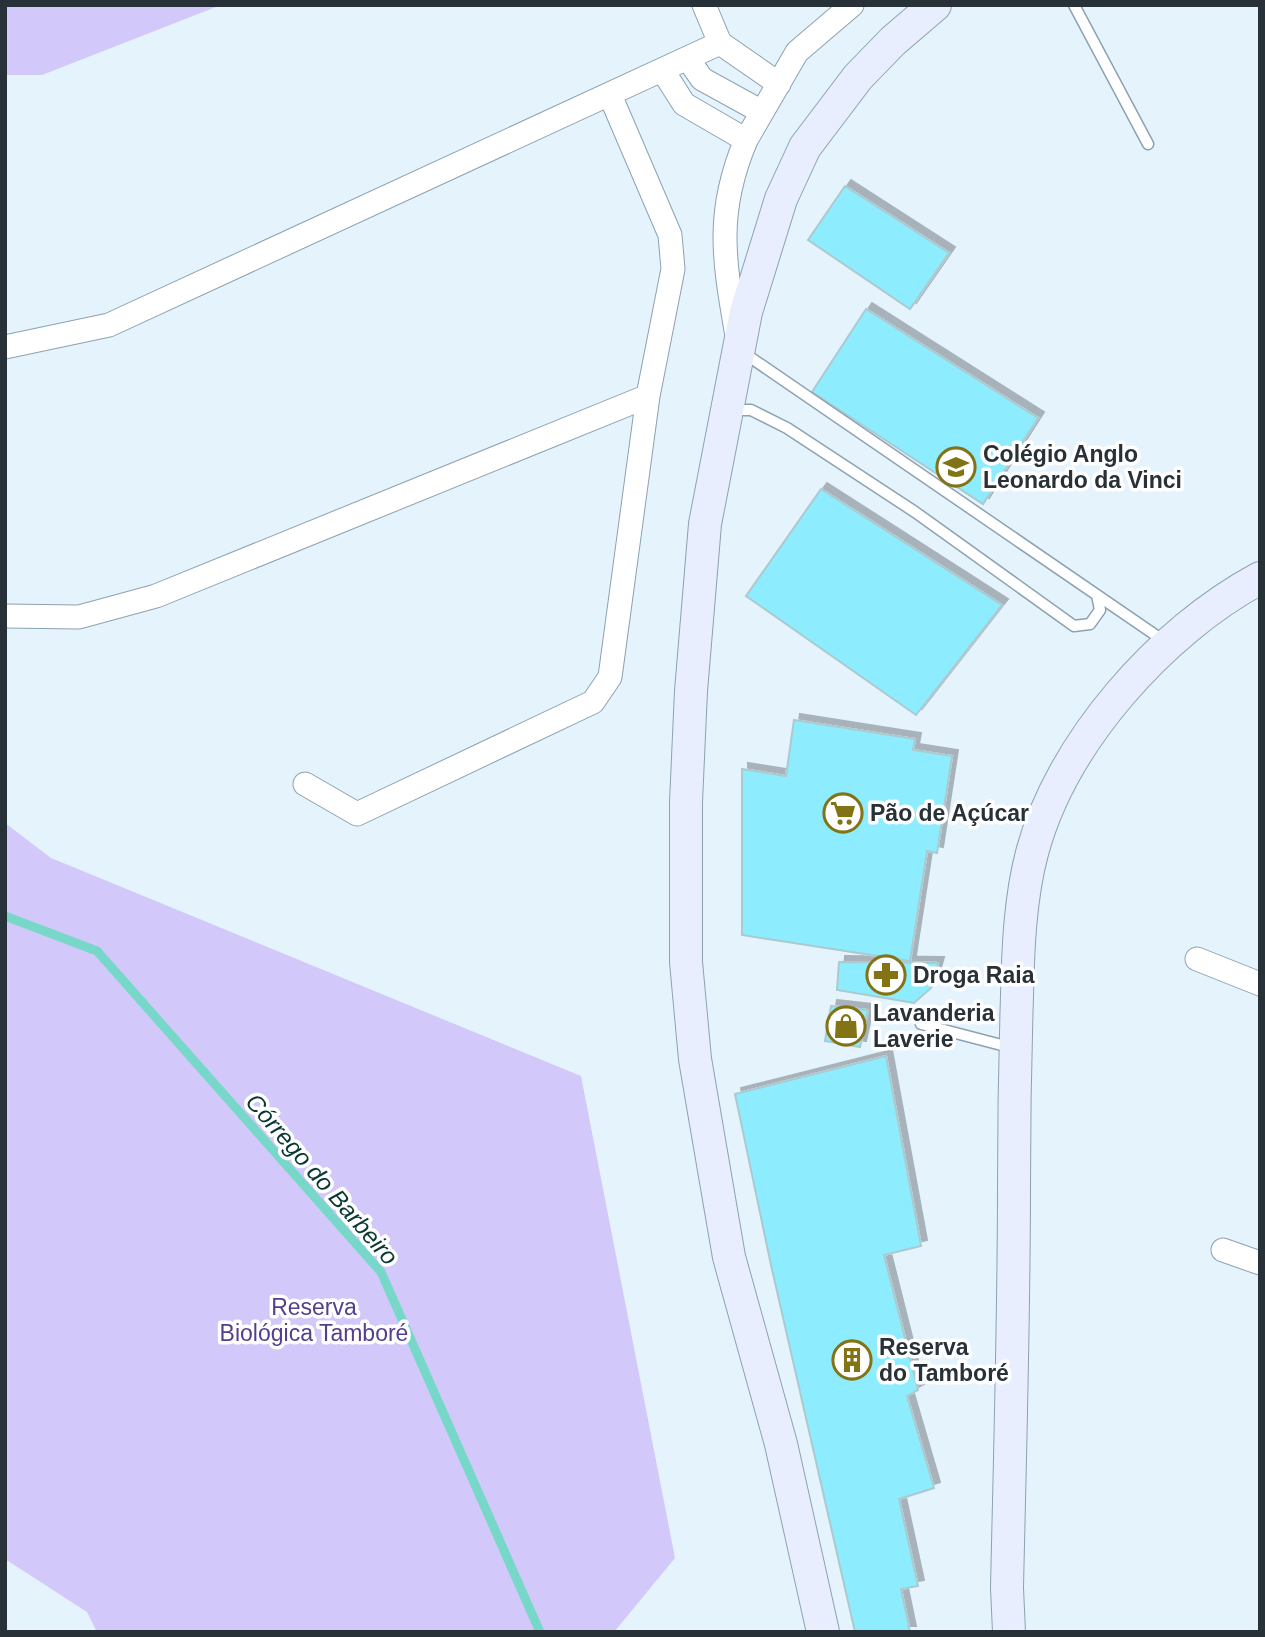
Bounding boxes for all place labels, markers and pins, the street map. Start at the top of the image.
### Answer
place label: Colégio Anglo Leonardo da Vinci [983,441,1182,493]
school or university icon: Colégio Anglo Leonardo da Vinci [935,446,977,488]
supermarket icon: Pão de Açúcar [822,792,864,834]
place label: Pão de Açúcar [870,800,1029,826]
pharmacy icon: Droga Raia [865,954,907,996]
place label: Droga Raia [913,962,1035,988]
place label: Lavanderia Laverie [873,1000,995,1052]
shop icon: Lavanderia Laverie [825,1005,867,1047]
place label: Reserva do Tamboré [879,1334,1009,1386]
building icon: Reserva do Tamboré [831,1339,873,1381]

